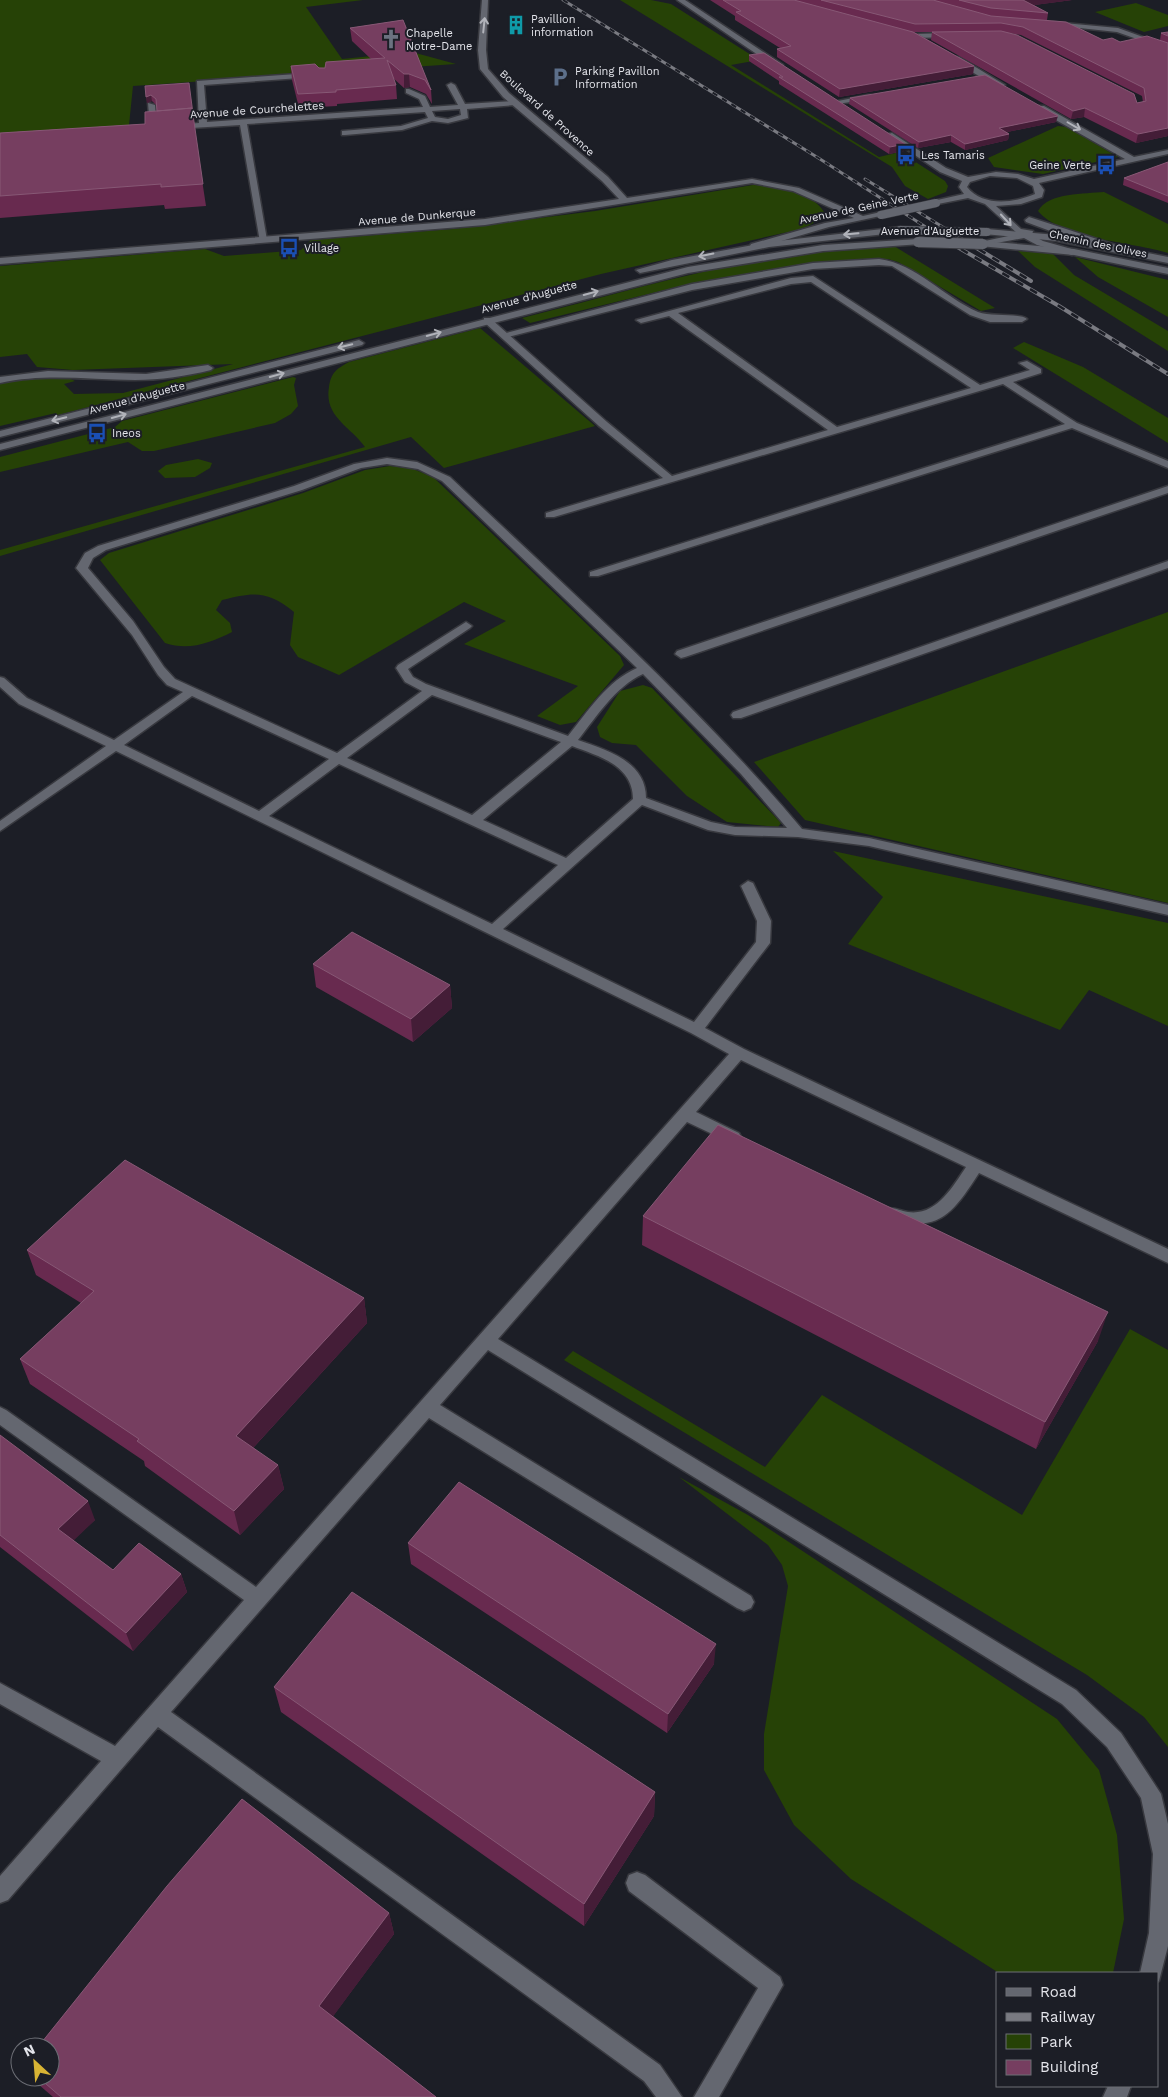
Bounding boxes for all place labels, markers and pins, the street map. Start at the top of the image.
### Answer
place label: Pavillion information [531,13,593,39]
building icon: Pavillion information [505,14,527,36]
place label: Chapelle Notre-Dame [406,27,472,53]
church icon: Chapelle Notre-Dame [380,28,402,50]
place label: Parking Pavillon Information [575,65,660,91]
parking icon: Parking Pavillon Information [549,66,571,88]
bus stop icon: Les Tamaris [895,144,917,166]
place label: Les Tamaris [921,149,985,162]
bus stop icon: Geine Verte [1095,154,1117,176]
place label: Geine Verte [1029,159,1091,172]
bus stop icon: Village [278,237,300,259]
place label: Village [304,242,339,255]
bus stop icon: Ineos [86,422,108,444]
place label: Ineos [112,427,141,440]

